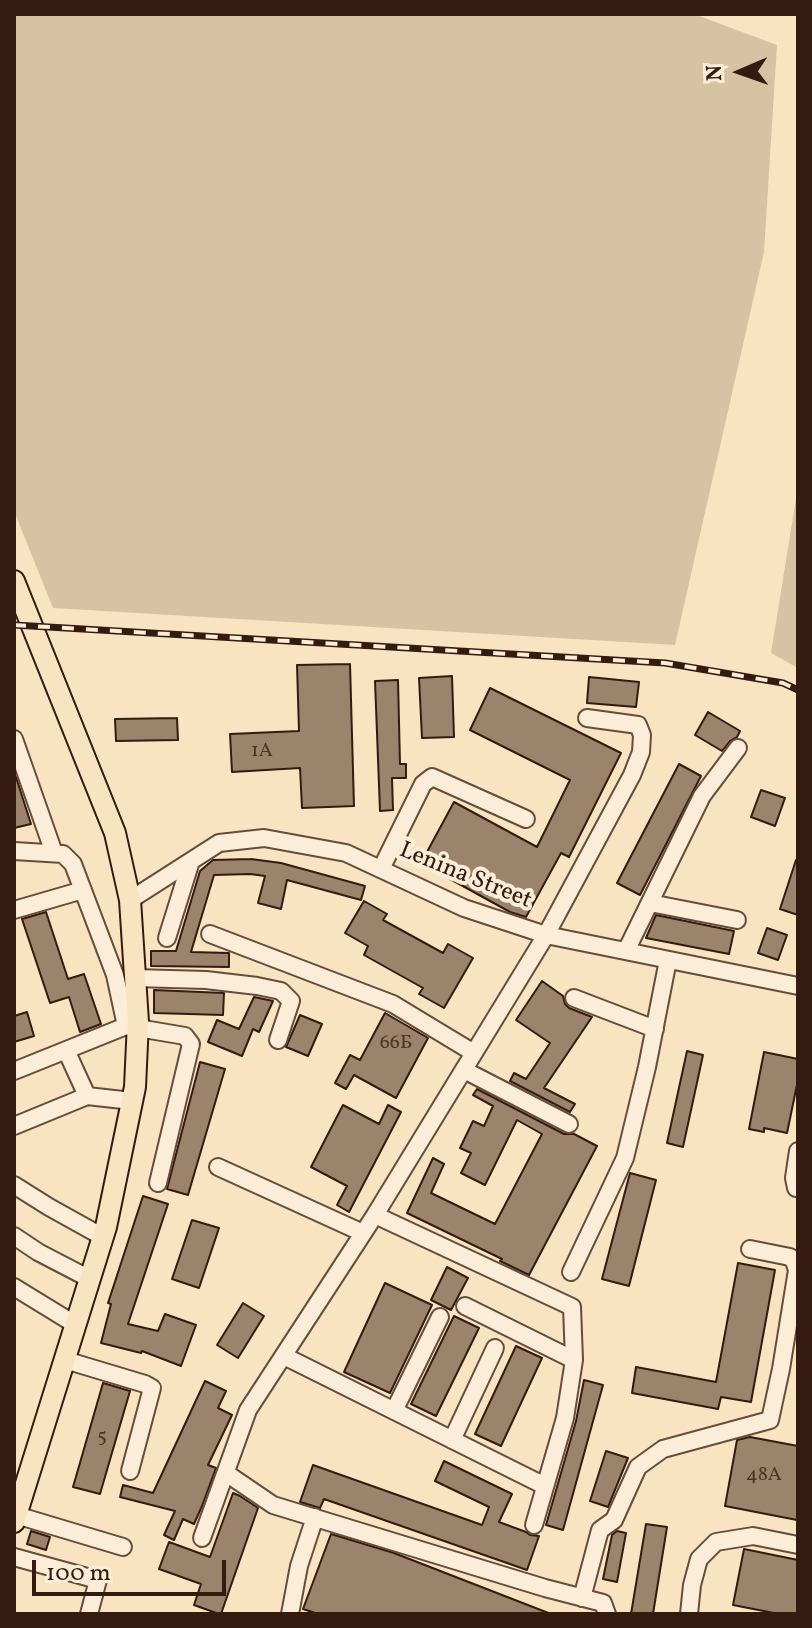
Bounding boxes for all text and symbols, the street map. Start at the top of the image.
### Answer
north arrow [700,32,780,112]
text: N [700,64,731,81]
house number: 1А [251,740,273,764]
street label: Lenina Street [395,837,535,917]
house number: 66Б [380,1032,412,1056]
house number: 5 [97,1426,107,1450]
house number: 48А [746,1464,782,1488]
scale bar [36,1544,230,1594]
text: 100 m [46,1557,111,1591]

